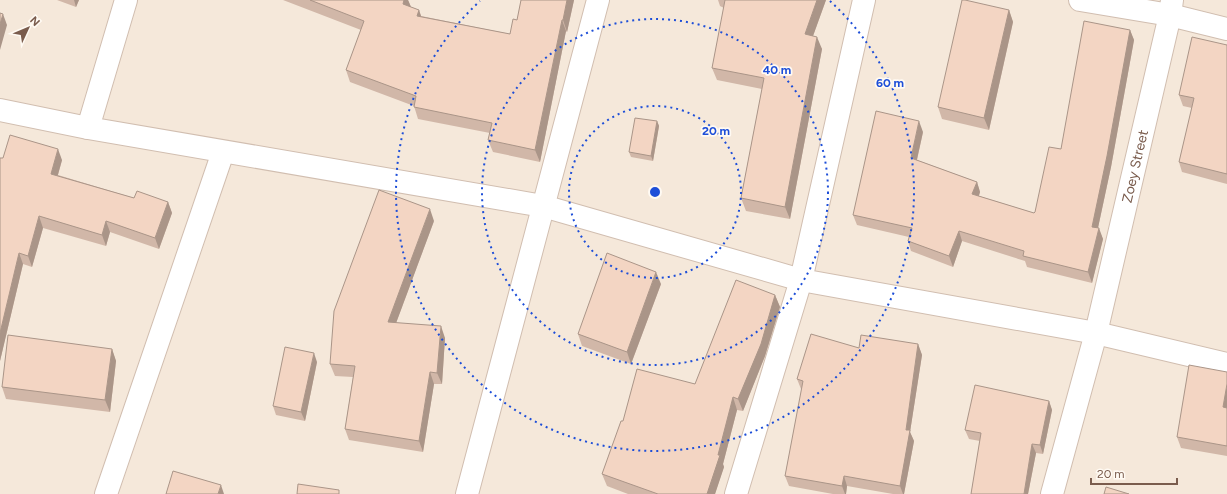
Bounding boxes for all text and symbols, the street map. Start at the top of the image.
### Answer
north arrow [8,8,48,48]
text: N [27,14,42,29]
text: 40 m [763,63,791,77]
text: 60 m [876,76,904,90]
text: 20 m [702,124,730,138]
street label: Zoey Street [1118,128,1152,205]
centre of rings [648,185,662,199]
scale bar [1091,460,1177,486]
text: 20 m [1097,467,1125,481]

